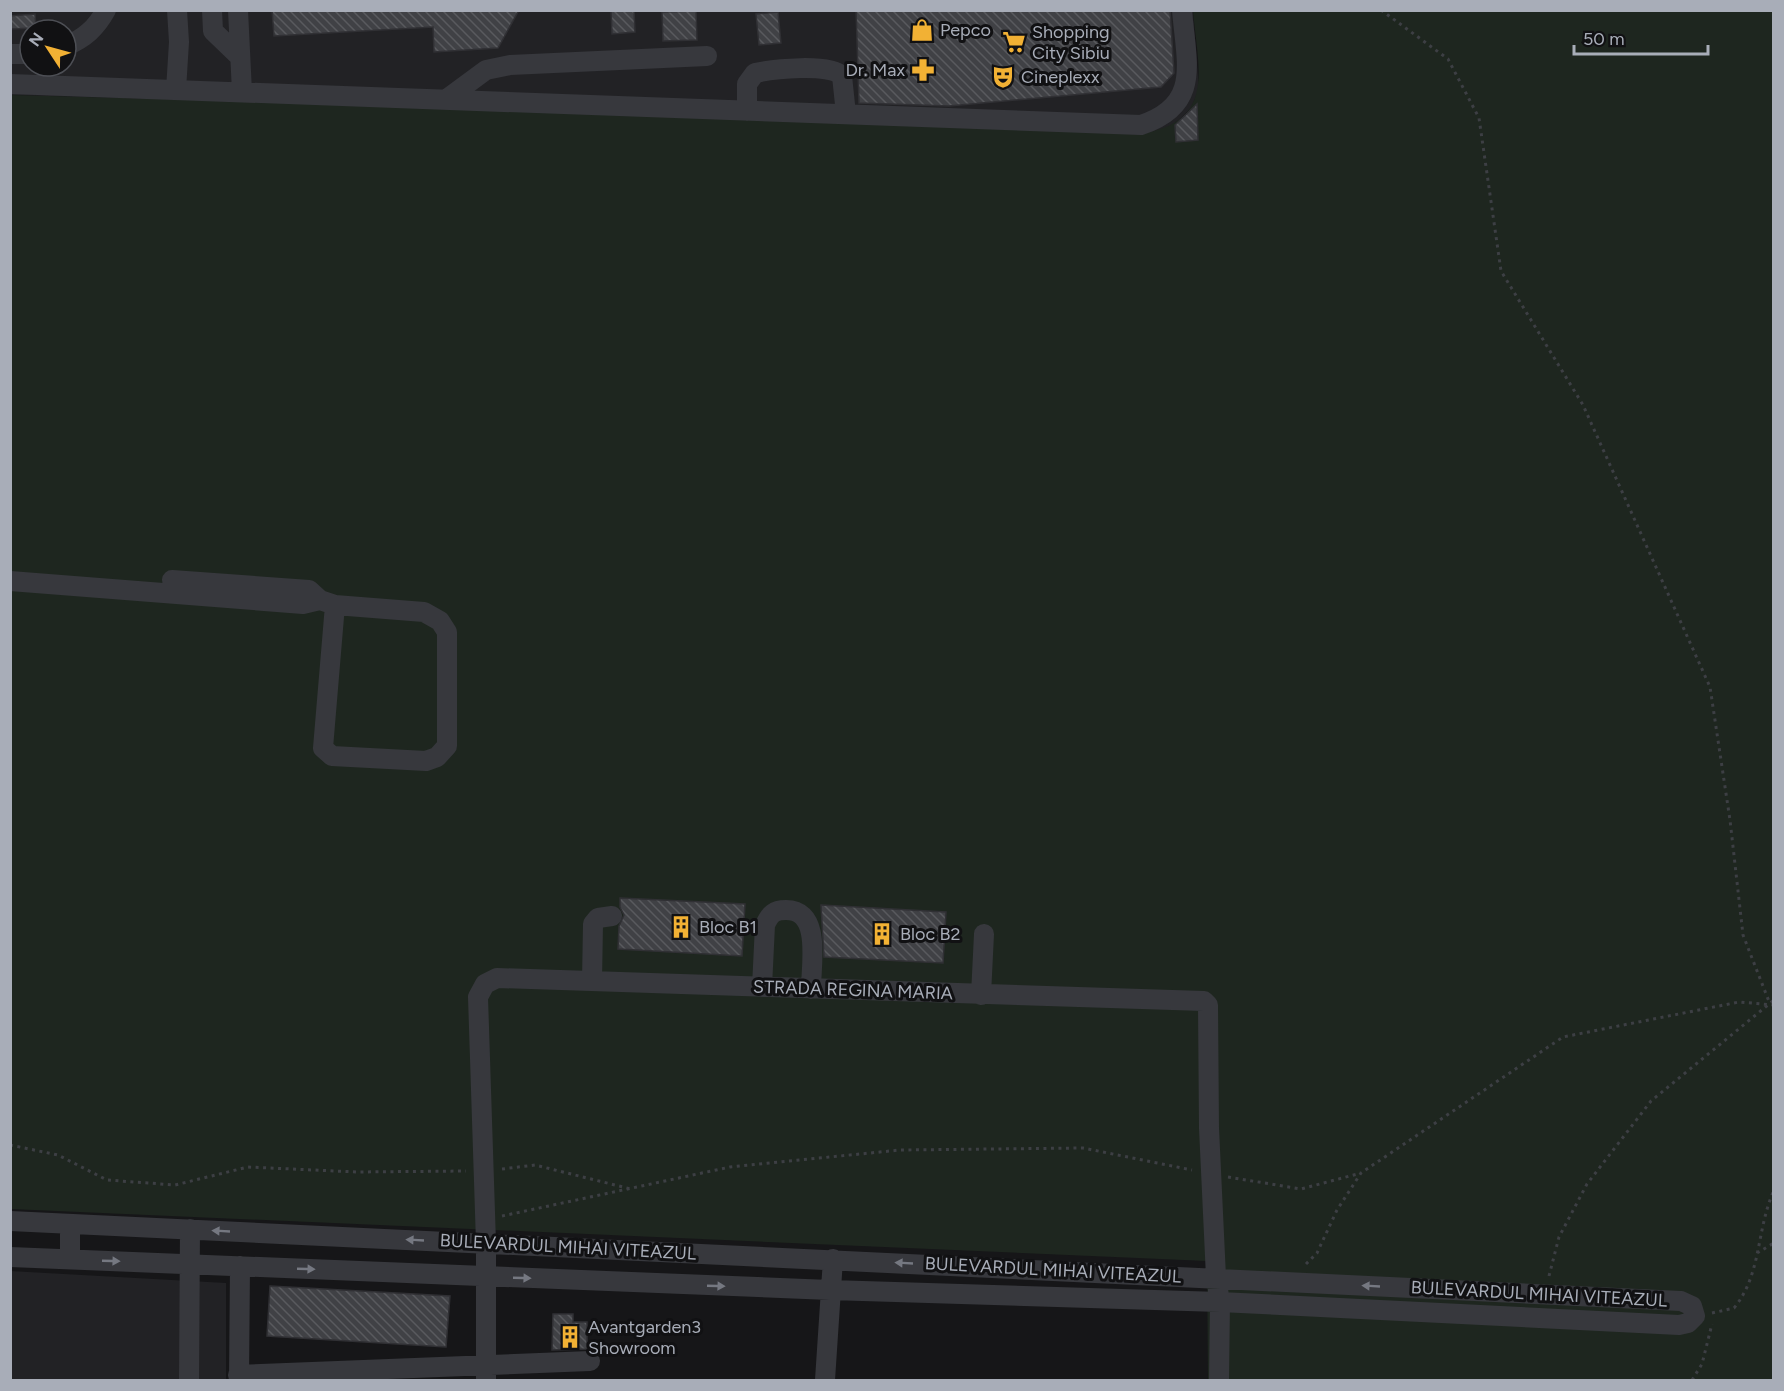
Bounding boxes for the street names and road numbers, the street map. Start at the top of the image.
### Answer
street label: STRADA REGINA MARIA [753,976,953,1004]
street label: BULEVARDUL MIHAI VITEAZUL [439,1229,697,1265]
street label: BULEVARDUL MIHAI VITEAZUL [924,1252,1182,1288]
street label: BULEVARDUL MIHAI VITEAZUL [1410,1276,1668,1312]

